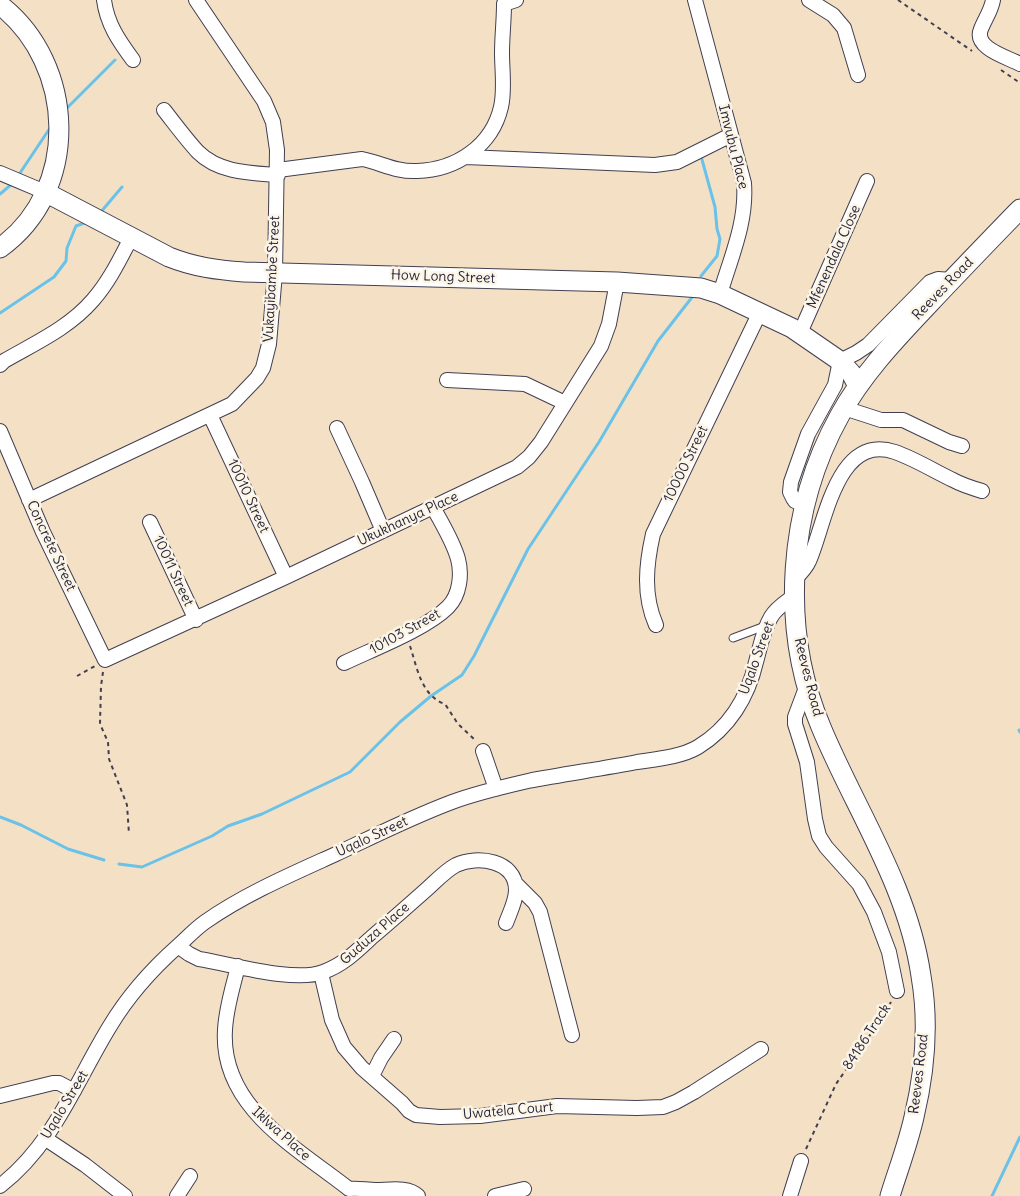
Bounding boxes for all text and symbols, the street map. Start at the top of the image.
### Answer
street label: Imvubu Place [714,103,752,191]
street label: Mfenendala Close [804,203,864,311]
street label: Vukayibambe Street [260,215,284,343]
street label: Reeves Road [909,254,977,324]
street label: How Long Street [391,267,495,287]
street label: 10000 Street [660,423,712,505]
street label: 10010 Street [224,456,272,536]
street label: Ukukhanya Place [355,488,461,550]
street label: Concrete Street [23,498,79,594]
street label: 10011 Street [149,533,197,609]
street label: 10103 Street [367,606,443,658]
street label: Uqalo Street [736,619,778,697]
street label: Reeves Road [790,636,826,718]
street label: Uqalo Street [334,813,410,861]
street label: Guduza Place [337,899,413,969]
street label: 84186 Track [839,1001,895,1073]
street label: Reeves Road [906,1033,932,1115]
street label: Uqalo Street [38,1068,92,1142]
street label: Uwatela Court [462,1099,554,1123]
street label: Iklwa Place [248,1103,314,1165]

